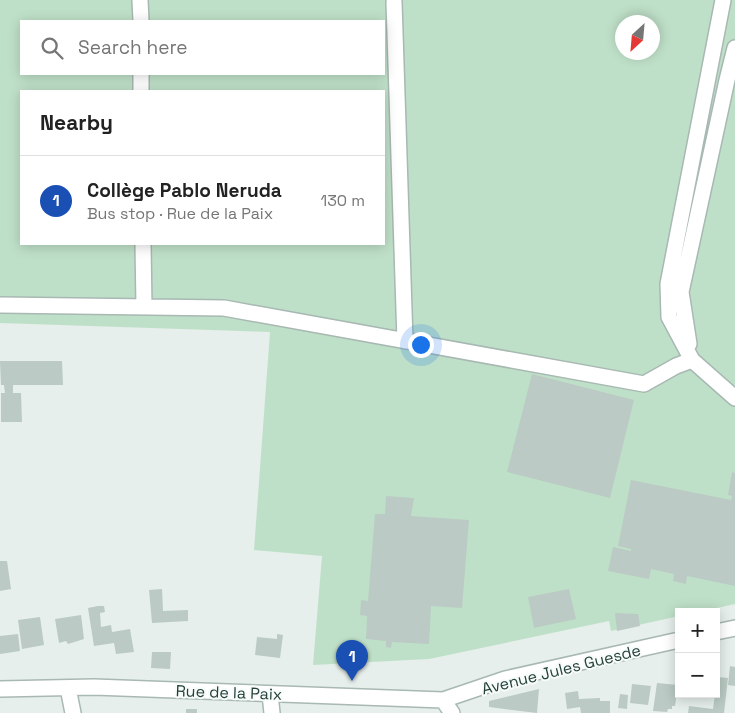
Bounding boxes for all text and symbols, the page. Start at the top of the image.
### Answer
north arrow [615,15,660,60]
search box [20,20,385,75]
icon: search [38,34,66,62]
text: Search here [78,35,188,60]
text: Nearby [40,109,113,136]
text: Collège Pablo Neruda [87,178,282,203]
text: 1 [52,190,60,211]
text: 130 m [321,190,365,211]
text: Bus stop · Rue de la Paix [87,203,273,224]
your location [408,332,434,358]
map controls [675,608,720,698]
button: + [675,608,720,653]
pin: 1 [336,640,368,681]
street label: Avenue Jules Guesde [479,640,643,699]
button: − [675,653,720,698]
street label: Rue de la Paix [175,680,283,705]

